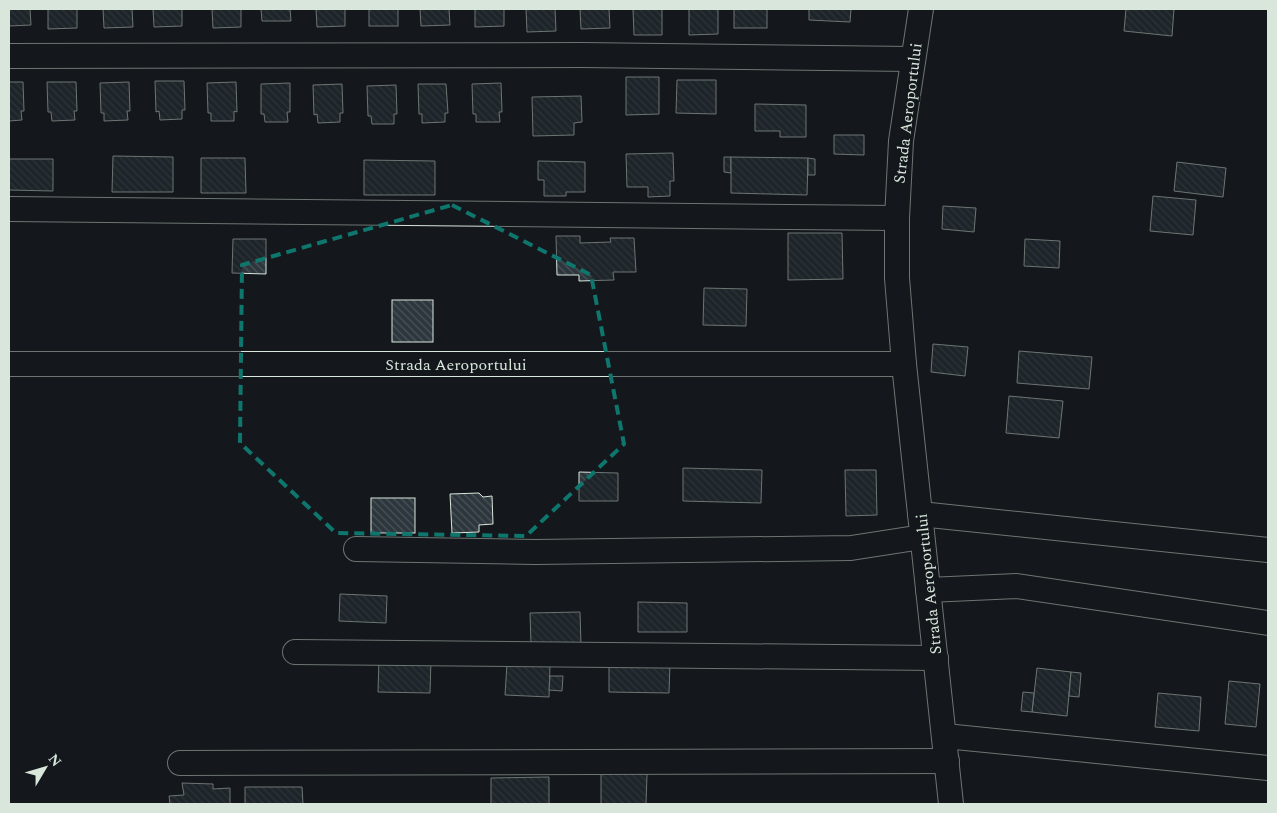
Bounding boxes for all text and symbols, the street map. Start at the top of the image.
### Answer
street label: Strada Aeroportului [887,41,929,185]
street label: Strada Aeroportului [385,353,527,377]
street label: Strada Aeroportului [910,512,948,656]
north arrow [20,743,70,793]
text: N [43,749,67,771]

